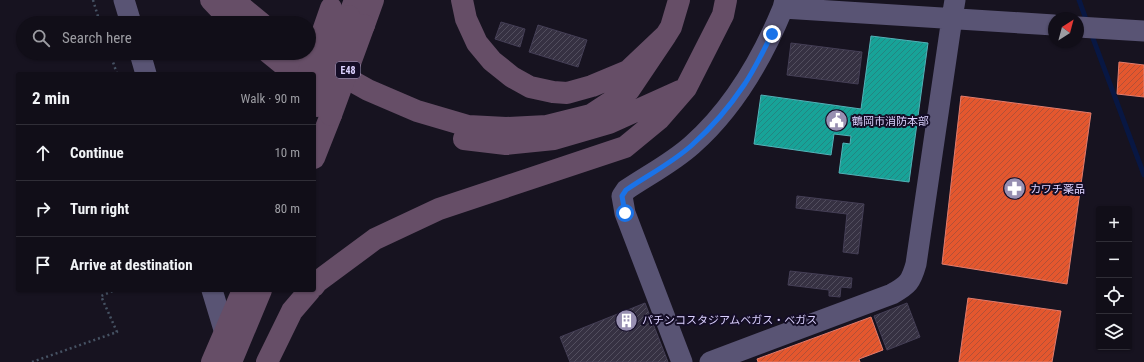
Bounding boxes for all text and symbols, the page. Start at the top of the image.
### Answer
north arrow [1048,12,1084,48]
search box [16,16,316,60]
route end [763,25,781,43]
icon: search [30,27,52,49]
text: Search here [62,29,132,47]
road number: E48 [336,62,360,78]
text: 2 min [32,88,70,108]
text: Walk · 90 m [240,91,300,106]
public building icon: 鶴岡市消防本部 [824,108,850,134]
place label: 鶴岡市消防本部 [852,115,929,128]
icon: ahead [32,142,54,164]
text: Continue [70,144,124,162]
text: 10 m [274,145,300,160]
pharmacy icon: カワチ薬品 [1002,176,1028,202]
place label: カワチ薬品 [1030,183,1085,196]
icon: right [32,198,54,220]
text: Turn right [70,200,129,218]
text: 80 m [274,201,300,216]
route start [616,204,634,222]
map controls [1096,206,1132,350]
button: + [1096,206,1132,242]
button: − [1096,242,1132,278]
icon: arrive [32,254,54,276]
text: Arrive at destination [70,256,193,274]
button: locate [1096,278,1132,314]
building icon: パチンコスタジアムベガス・ベガス [614,307,640,333]
place label: パチンコスタジアムベガス・ベガス [642,314,817,327]
button: layers [1096,314,1132,350]

